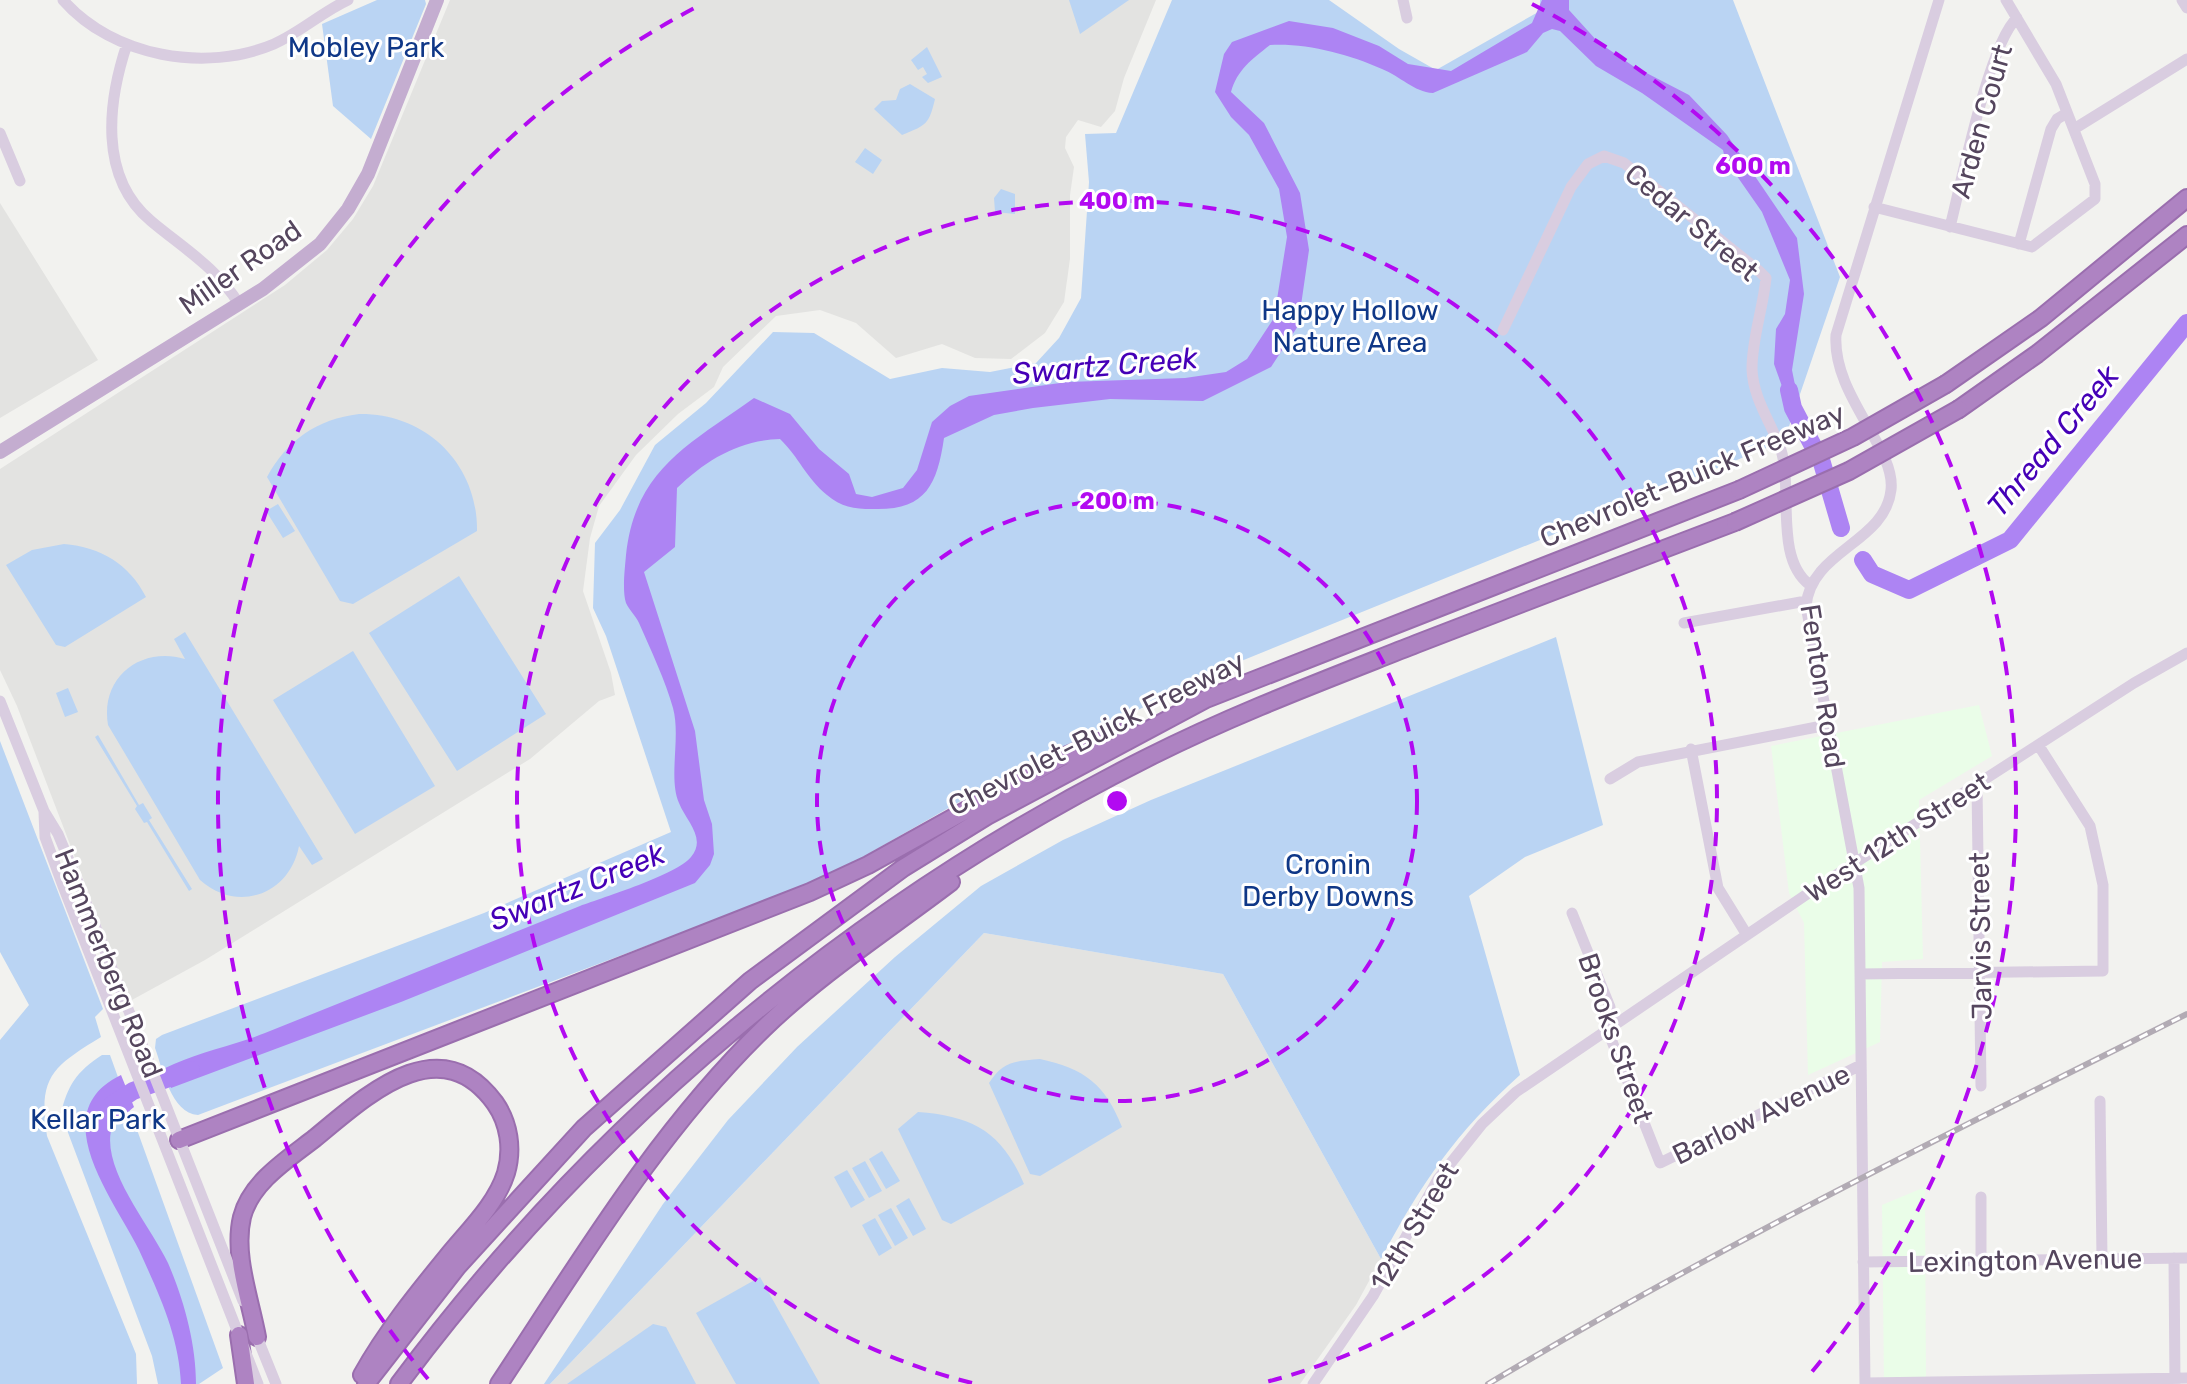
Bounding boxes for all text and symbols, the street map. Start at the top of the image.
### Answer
park label: Mobley Park [288,31,445,64]
street label: Arden Court [1944,40,2019,202]
text: 600 m [1715,152,1791,180]
street label: Cedar Street [1618,157,1765,288]
text: 400 m [1079,187,1155,215]
street label: Miller Road [173,213,308,322]
park label: Happy Hollow Nature Area [1261,294,1439,359]
water label: Swartz Creek [1011,340,1200,392]
water label: Thread Creek [1979,358,2127,524]
street label: Chevrolet-Buick Freeway [1535,396,1850,555]
text: 200 m [1079,487,1155,515]
street label: Fenton Road [1793,602,1852,770]
street label: Chevrolet-Buick Freeway [943,644,1250,823]
street label: West 12th Street [1799,765,1996,909]
centre of rings [1103,787,1131,815]
water label: Swartz Creek [484,835,670,939]
street label: Hammerberg Road [48,844,170,1083]
park label: Cronin Derby Downs [1242,848,1414,913]
street label: Jarvis Street [1963,852,1998,1020]
street label: Brooks Street [1571,949,1660,1127]
street label: Barlow Avenue [1667,1057,1855,1172]
park label: Kellar Park [30,1103,166,1136]
street label: 12th Street [1363,1156,1466,1297]
street label: Lexington Avenue [1907,1242,2143,1279]

